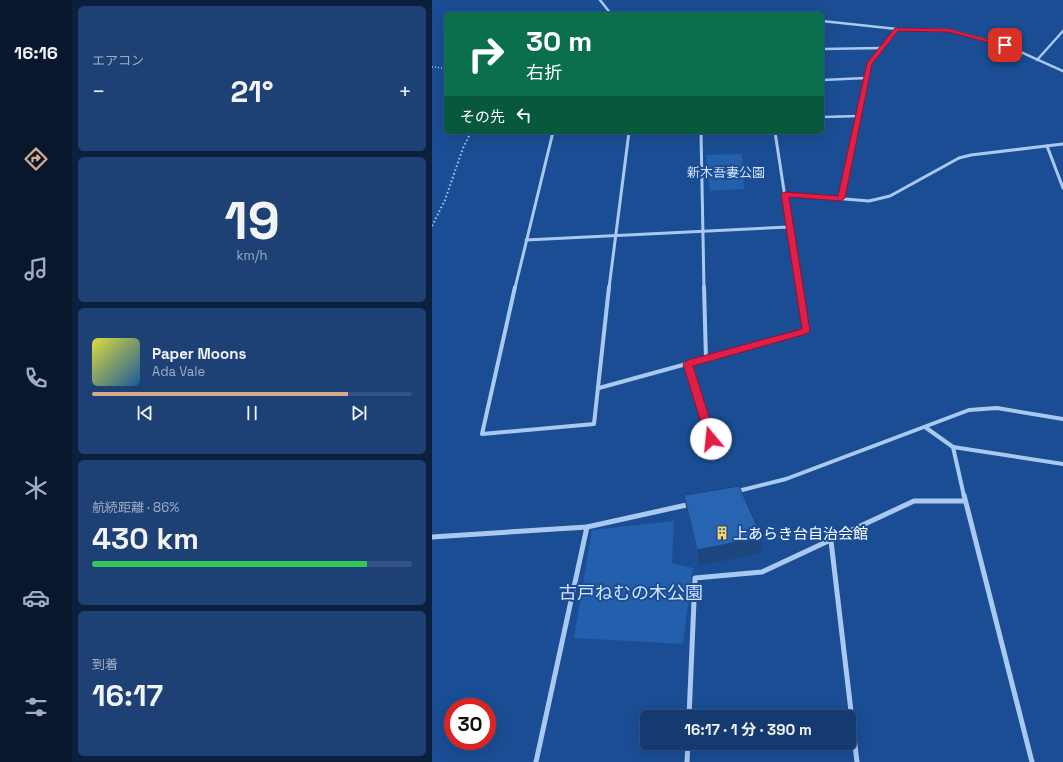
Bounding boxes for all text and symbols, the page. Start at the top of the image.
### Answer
text: 30 m [526,23,592,59]
icon: right [460,28,512,80]
pin [988,28,1022,62]
icon: arrive [994,34,1016,56]
text: 16:16 [14,41,58,64]
text: エアコン [92,52,144,69]
text: 右折 [526,61,562,84]
text: 21° [230,72,274,111]
text: − [92,77,106,105]
text: + [398,77,412,105]
icon: left [513,104,535,126]
text: その先 [460,107,505,126]
icon: directions [22,145,50,173]
park label: 新木吾妻公園 [687,164,765,181]
text: 19 [224,188,280,254]
text: km/h [237,247,267,264]
icon: music [22,255,50,283]
text: Paper Moons [152,344,246,363]
text: Ada Vale [152,363,205,380]
icon: phone [22,364,50,392]
icon: previous [134,402,156,424]
icon: pause [241,402,263,424]
icon: next [348,402,370,424]
position arrow [690,418,732,460]
icon: climate [22,474,50,502]
text: 航続距離 · 86% [92,499,179,516]
text: 430 km [92,519,199,558]
place label: 上あらき台自治会館 [733,524,868,543]
building icon: 上あらき台自治会館 [714,525,730,541]
park label: 古戸ねむの木公園 [559,581,703,604]
icon: car [22,584,50,612]
text: 到着 [92,656,118,673]
text: 16:17 [92,676,163,715]
icon: filters [22,693,50,721]
speed limit sign: 30 [444,698,496,750]
text: 16:17 · 1 分 · 390 m [684,720,812,739]

